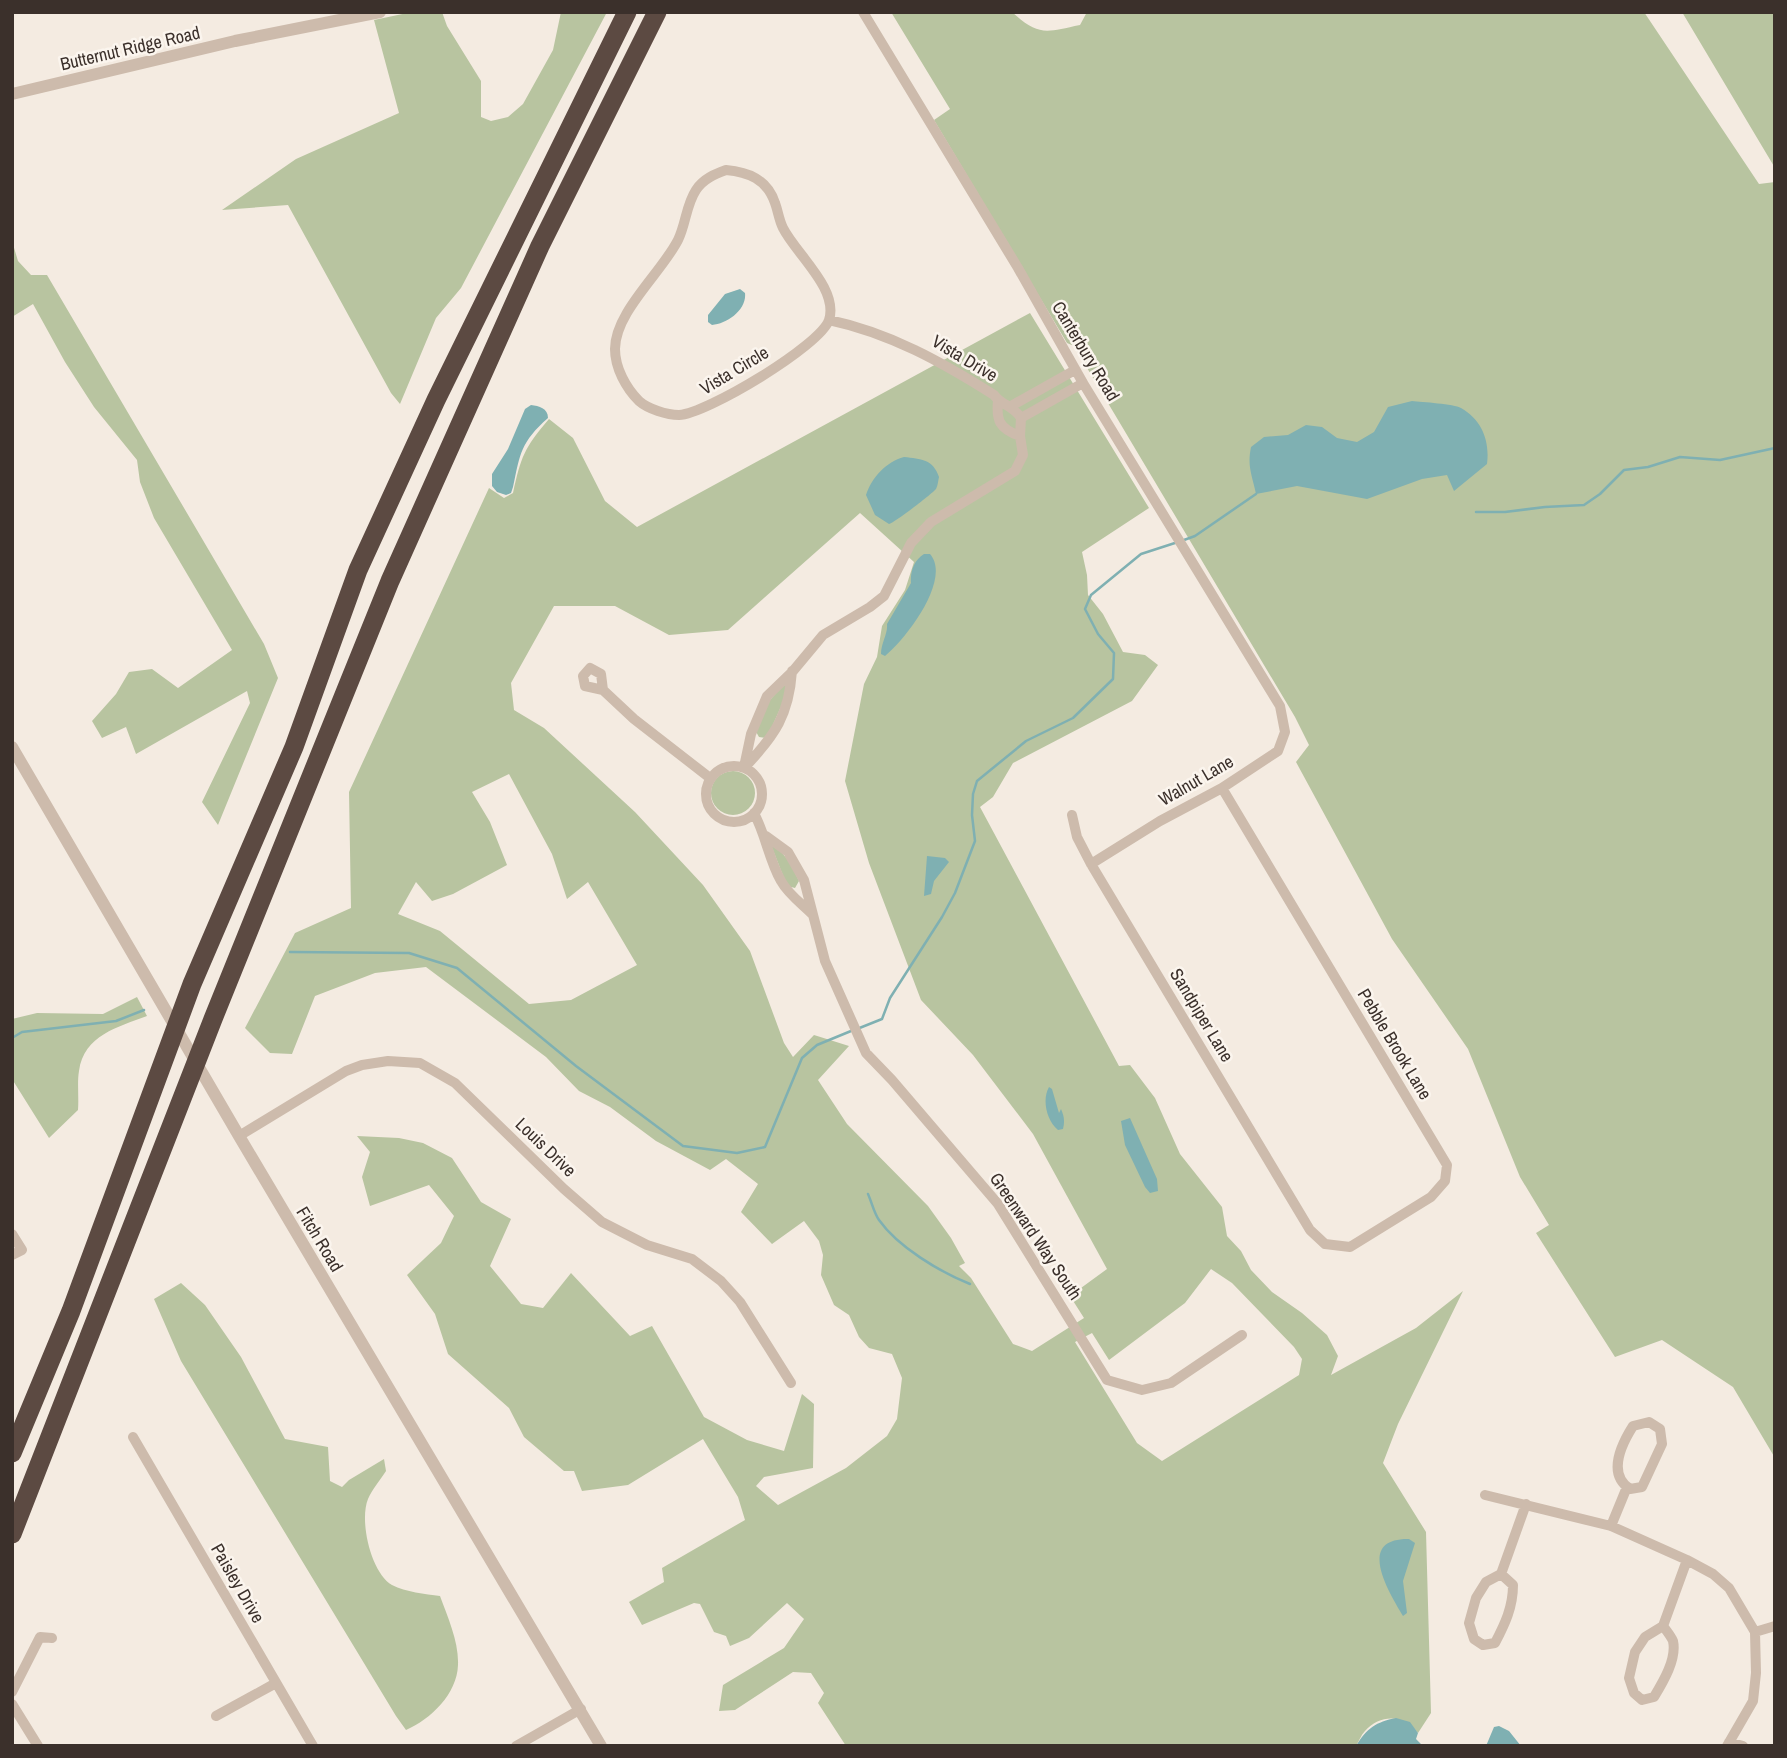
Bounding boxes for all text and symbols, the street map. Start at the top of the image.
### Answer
street label: Butternut Ridge Road [58,20,202,76]
street label: Canterbury Road [1046,296,1126,406]
street label: Vista Drive [927,329,1003,387]
street label: Vista Circle [695,340,773,400]
street label: Walnut Lane [1154,749,1238,811]
street label: Sandpiper Lane [1164,964,1240,1066]
street label: Pebble Brook Lane [1352,984,1438,1104]
street label: Louis Drive [510,1112,582,1182]
street label: Greenward Way South [984,1167,1088,1305]
street label: Fitch Road [291,1202,349,1276]
street label: Paisley Drive [205,1539,271,1627]

